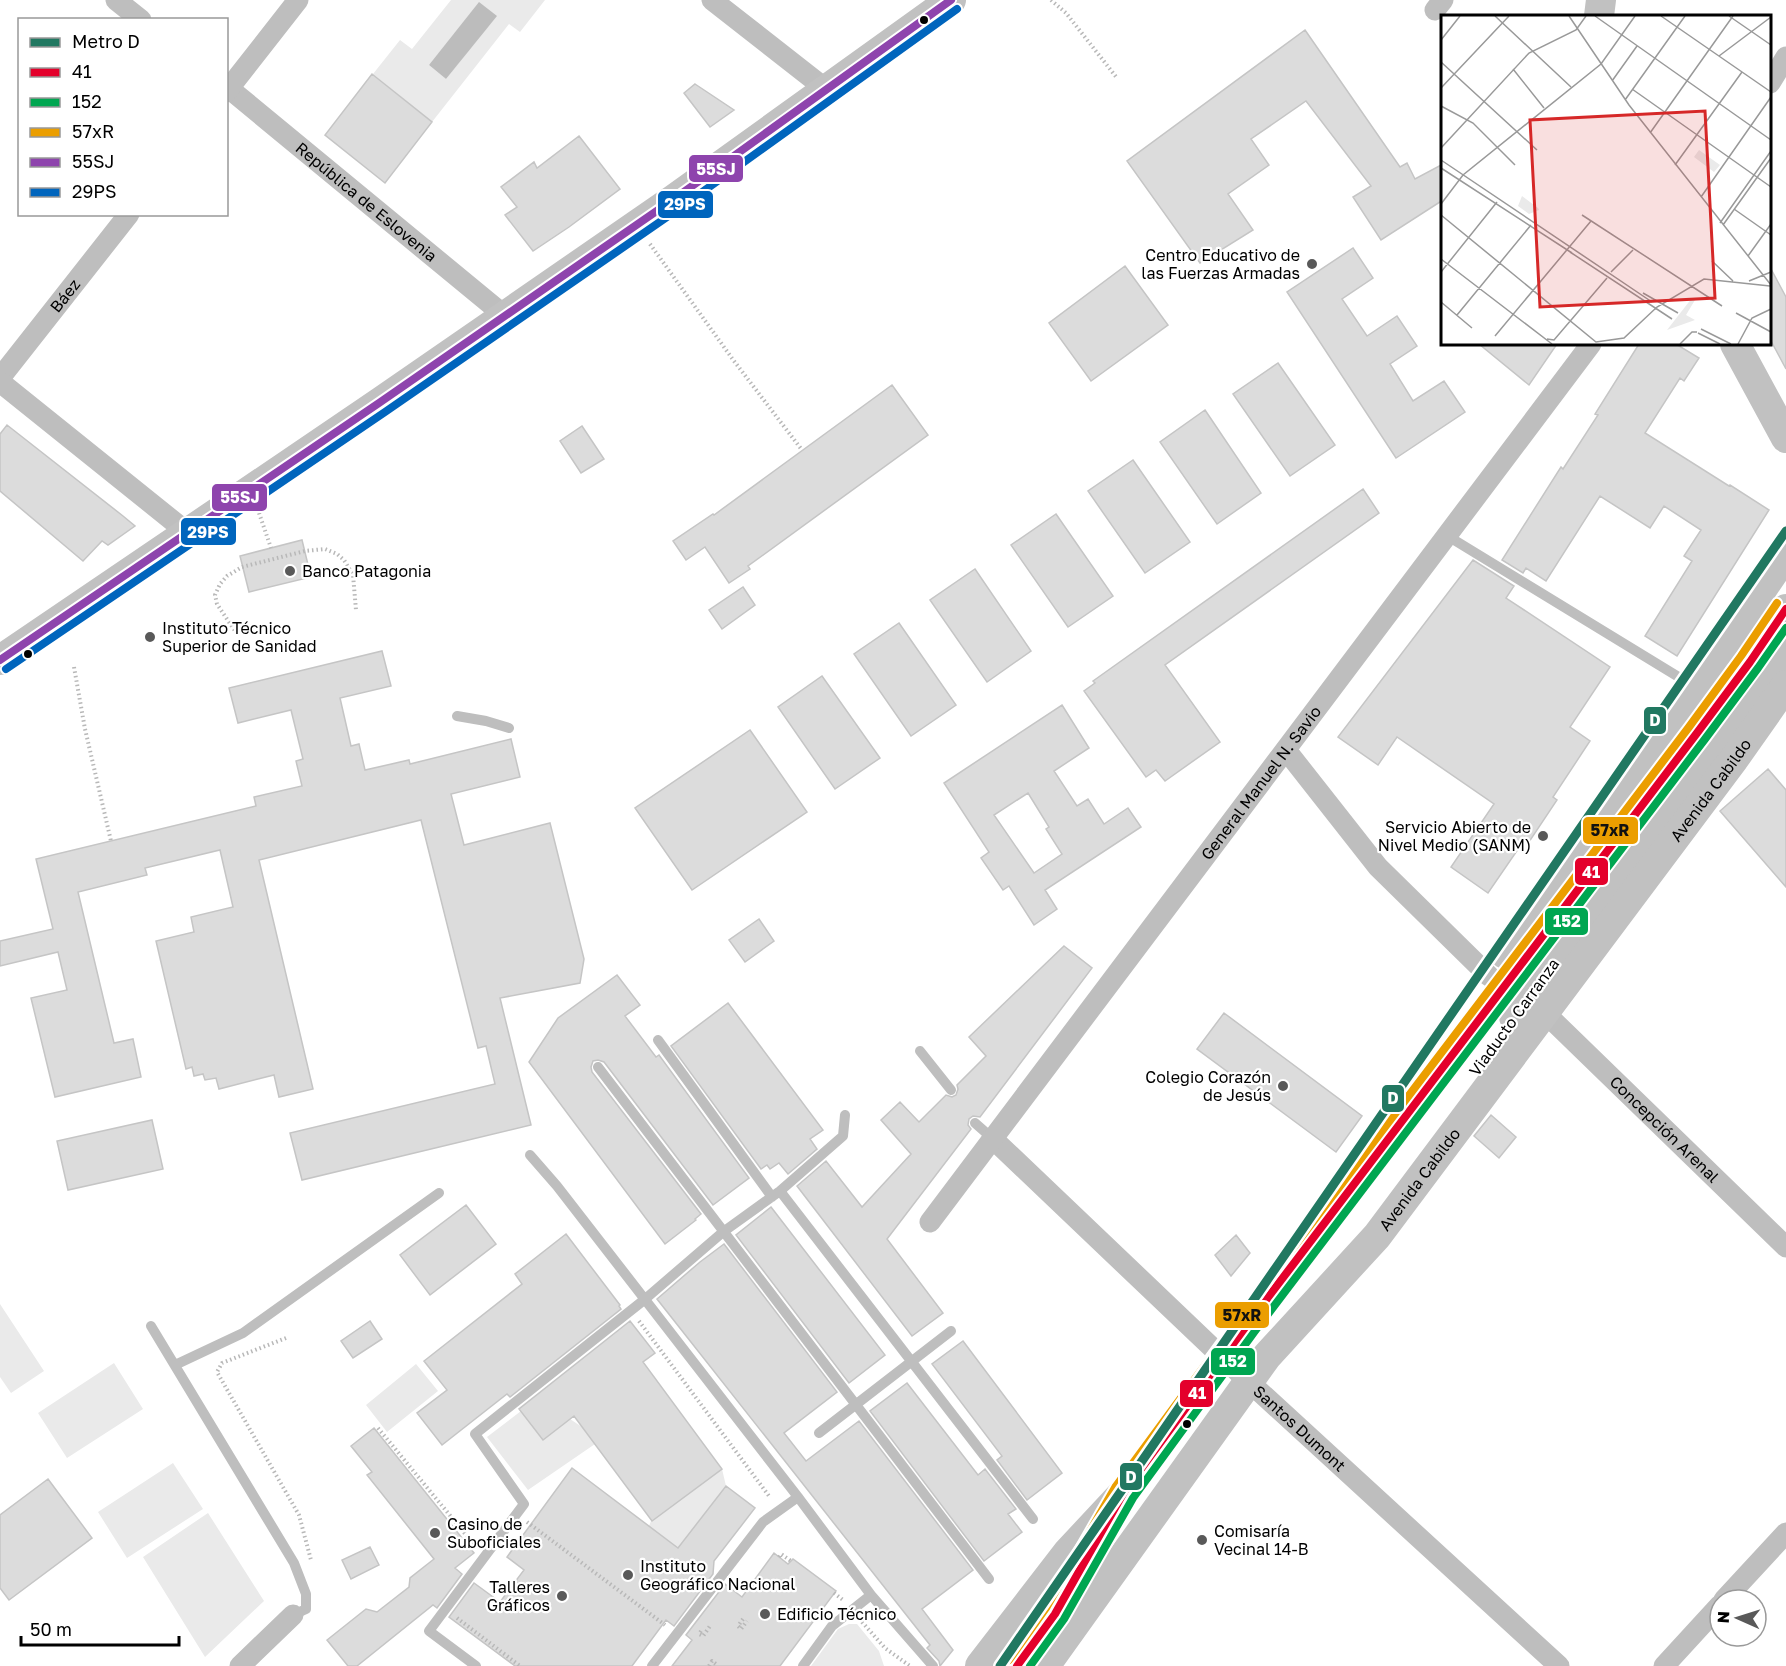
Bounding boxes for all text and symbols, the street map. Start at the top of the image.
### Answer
unlabelled marker [918,14,930,26]
inset map [1441,15,1771,345]
legend [18,18,228,216]
text: Metro D [72,30,140,52]
text: 41 [72,60,92,82]
text: 152 [72,90,102,112]
text: 57xR [72,120,114,142]
street label: República de Eslovenia [292,138,441,266]
text: 55SJ [72,150,114,172]
line badge: 55SJ [688,154,744,183]
text: 55SJ [696,159,736,179]
text: 29PS [72,180,117,202]
line badge: 29PS [657,190,714,219]
text: 29PS [664,194,706,214]
place label: Centro Educativo de las Fuerzas Armadas [1141,245,1300,283]
marker: Centro Educativo de las Fuerzas Armadas [1305,257,1319,271]
street label: Báez [46,275,84,316]
line badge: 55SJ [211,483,268,512]
text: 55SJ [220,487,260,507]
line badge: 29PS [180,517,237,546]
text: 29PS [187,522,229,542]
place label: Banco Patagonia [302,561,431,581]
marker: Banco Patagonia [283,564,297,578]
place label: Instituto Técnico Superior de Sanidad [162,618,317,656]
marker: Instituto Técnico Superior de Sanidad [143,630,157,644]
unlabelled marker [22,648,34,660]
street label: General Manuel N. Savio [1196,702,1325,864]
line badge: D [1643,706,1667,735]
text: D [1649,710,1661,730]
street label: Avenida Cabildo [1666,735,1755,845]
line badge: 57xR [1582,816,1639,845]
place label: Servicio Abierto de Nivel Medio (SANM) [1378,817,1531,855]
text: 57xR [1591,820,1629,840]
marker: Servicio Abierto de Nivel Medio (SANM) [1536,829,1550,843]
line badge: 41 [1574,857,1609,886]
text: 41 [1582,862,1600,882]
line badge: 152 [1544,907,1589,936]
text: 152 [1553,911,1581,931]
street label: Viaducto Carranza [1465,954,1563,1080]
place label: Colegio Corazón de Jesús [1145,1067,1271,1105]
street label: Concepción Arenal [1606,1071,1723,1187]
marker: Colegio Corazón de Jesús [1276,1079,1290,1093]
line badge: D [1381,1084,1405,1113]
text: D [1387,1088,1399,1108]
street label: Avenida Cabildo [1375,1124,1464,1235]
line badge: 57xR [1214,1301,1270,1329]
text: 57xR [1223,1305,1261,1325]
line badge: 152 [1210,1347,1256,1376]
text: 152 [1219,1351,1247,1371]
line badge: 41 [1179,1379,1214,1408]
street label: Santos Dumont [1249,1381,1350,1476]
text: 41 [1188,1383,1206,1403]
unlabelled marker [1181,1418,1193,1430]
line badge: D [1119,1462,1143,1491]
text: D [1125,1467,1137,1487]
place label: Casino de Suboficiales [447,1514,541,1552]
place label: Comisaría Vecinal 14-B [1214,1521,1308,1559]
marker: Casino de Suboficiales [428,1526,442,1540]
marker: Comisaría Vecinal 14-B [1195,1533,1209,1547]
place label: Instituto Geográfico Nacional [640,1556,795,1594]
marker: Instituto Geográfico Nacional [621,1568,635,1582]
place label: Talleres Gráficos [487,1577,550,1615]
north arrow [1708,1588,1768,1648]
marker: Talleres Gráficos [555,1589,569,1603]
place label: Edificio Técnico [777,1604,896,1624]
marker: Edificio Técnico [758,1607,772,1621]
scale bar [21,1609,178,1647]
text: N [1713,1611,1733,1624]
text: 50 m [30,1618,72,1640]

